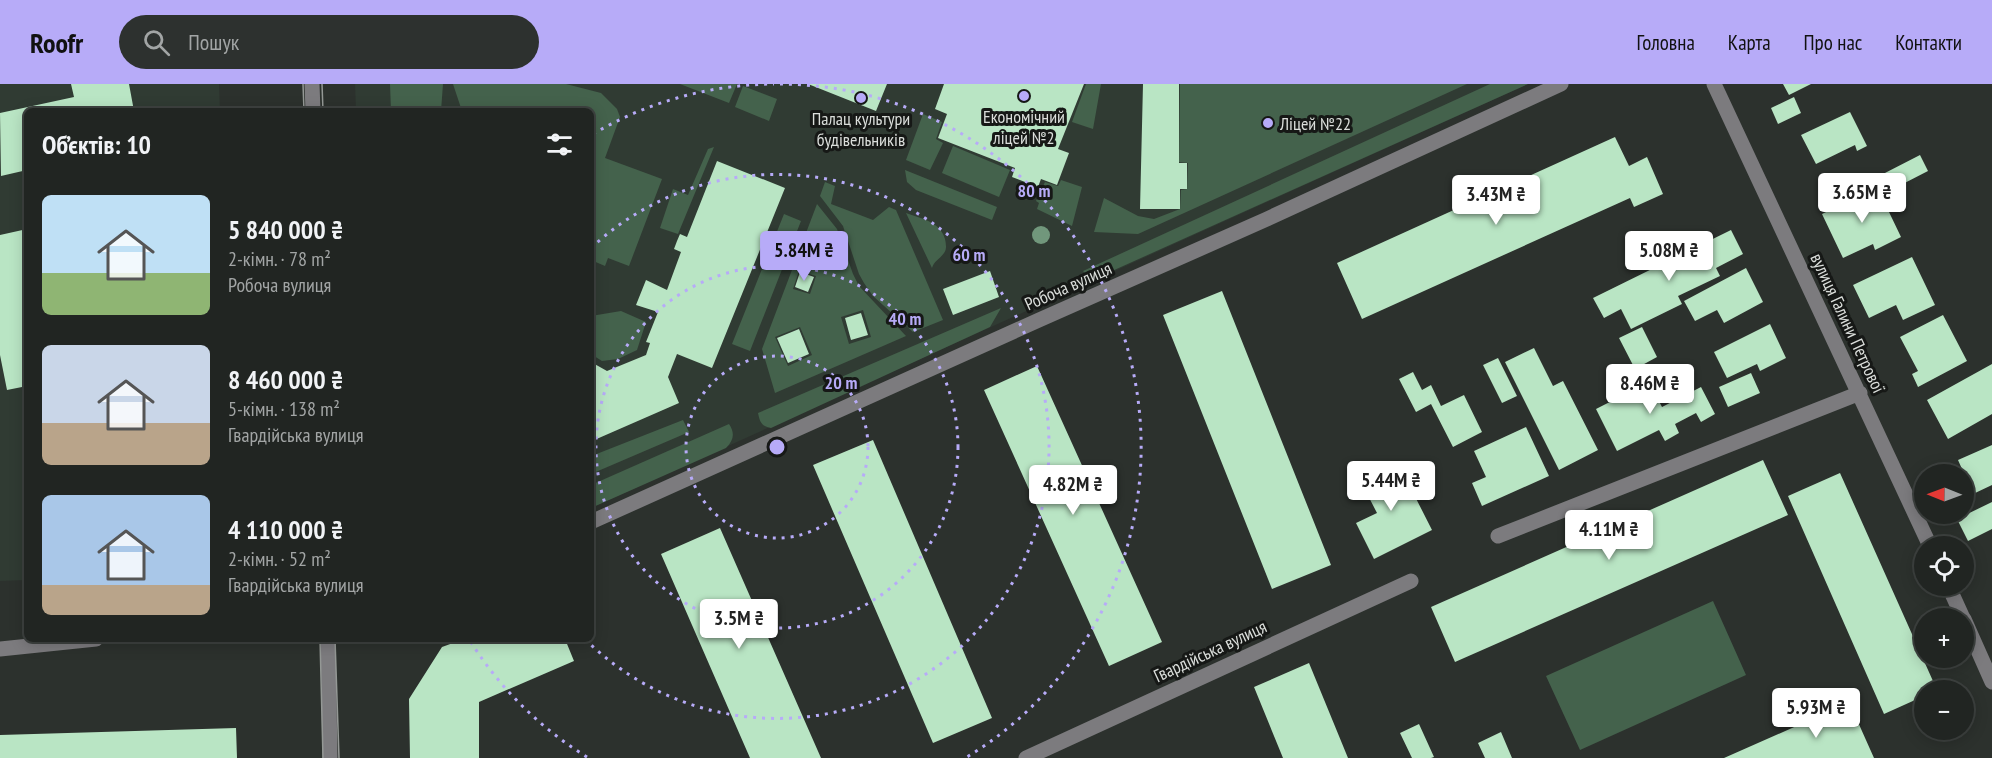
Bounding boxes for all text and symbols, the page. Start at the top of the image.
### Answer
search box [119,15,539,69]
text: Roofr [30,24,83,61]
icon: search [140,26,173,59]
text: Пошук [188,28,239,56]
text: Головна [1637,29,1695,56]
text: Карта [1728,29,1771,56]
text: Про нас [1804,29,1862,56]
text: Контакти [1895,29,1962,56]
marker: Економічний ліцей №2 [1017,89,1031,103]
marker: Палац культури будівельників [854,91,868,105]
place label: Економічний ліцей №2 [983,105,1065,149]
place label: Палац культури будівельників [812,107,910,151]
place label: Ліцей №22 [1279,112,1351,135]
marker: Ліцей №22 [1261,116,1275,130]
text: Об’єктів: 10 [42,128,151,161]
icon: filters [543,128,576,161]
pin: 3.65M ₴ [1807,173,1917,224]
pin: 3.43M ₴ [1441,175,1551,226]
text: 80 m [1018,179,1050,202]
text: 3.65M ₴ [1832,179,1892,205]
text: 3.43M ₴ [1466,181,1526,207]
text: 5 840 000 ₴ [228,213,343,246]
icon: home [90,219,162,291]
pin: 5.84M ₴ [749,231,859,282]
pin: 5.08M ₴ [1614,231,1724,282]
text: 5.84M ₴ [774,237,834,263]
text: 5.08M ₴ [1639,237,1699,263]
text: 60 m [953,243,985,266]
text: 2-кімн. · 78 m² [228,246,331,272]
street label: вулиця Галини Петрової [1805,249,1891,397]
street label: Робоча вулиця [1021,257,1115,315]
text: Робоча вулиця [228,272,331,298]
text: 40 m [889,307,921,330]
text: 8 460 000 ₴ [228,363,343,396]
pin: 8.46M ₴ [1595,364,1705,415]
icon: home [90,369,162,441]
text: 8.46M ₴ [1620,370,1680,396]
text: 20 m [825,371,857,394]
text: 5-кімн. · 138 m² [228,396,340,422]
text: Гвардійська вулиця [228,422,363,448]
centre of rings [767,437,787,457]
pin: 5.44M ₴ [1336,461,1446,512]
north arrow [1914,464,1974,524]
map controls [1914,464,1974,740]
pin: 4.82M ₴ [1018,465,1128,516]
text: 5.44M ₴ [1361,467,1421,493]
text: 4.82M ₴ [1043,471,1103,497]
pin: 4.11M ₴ [1554,510,1664,561]
text: 4 110 000 ₴ [228,513,343,546]
text: 4.11M ₴ [1579,516,1639,542]
icon: home [90,519,162,591]
button: locate [1914,536,1974,596]
text: 2-кімн. · 52 m² [228,546,331,572]
text: Гвардійська вулиця [228,572,363,598]
pin: 3.5M ₴ [690,599,788,650]
text: 3.5M ₴ [714,605,764,631]
button: + [1914,608,1974,668]
street label: Гвардійська вулиця [1150,615,1270,687]
button: − [1914,680,1974,740]
pin: 5.93M ₴ [1761,688,1871,739]
text: 5.93M ₴ [1786,694,1846,720]

